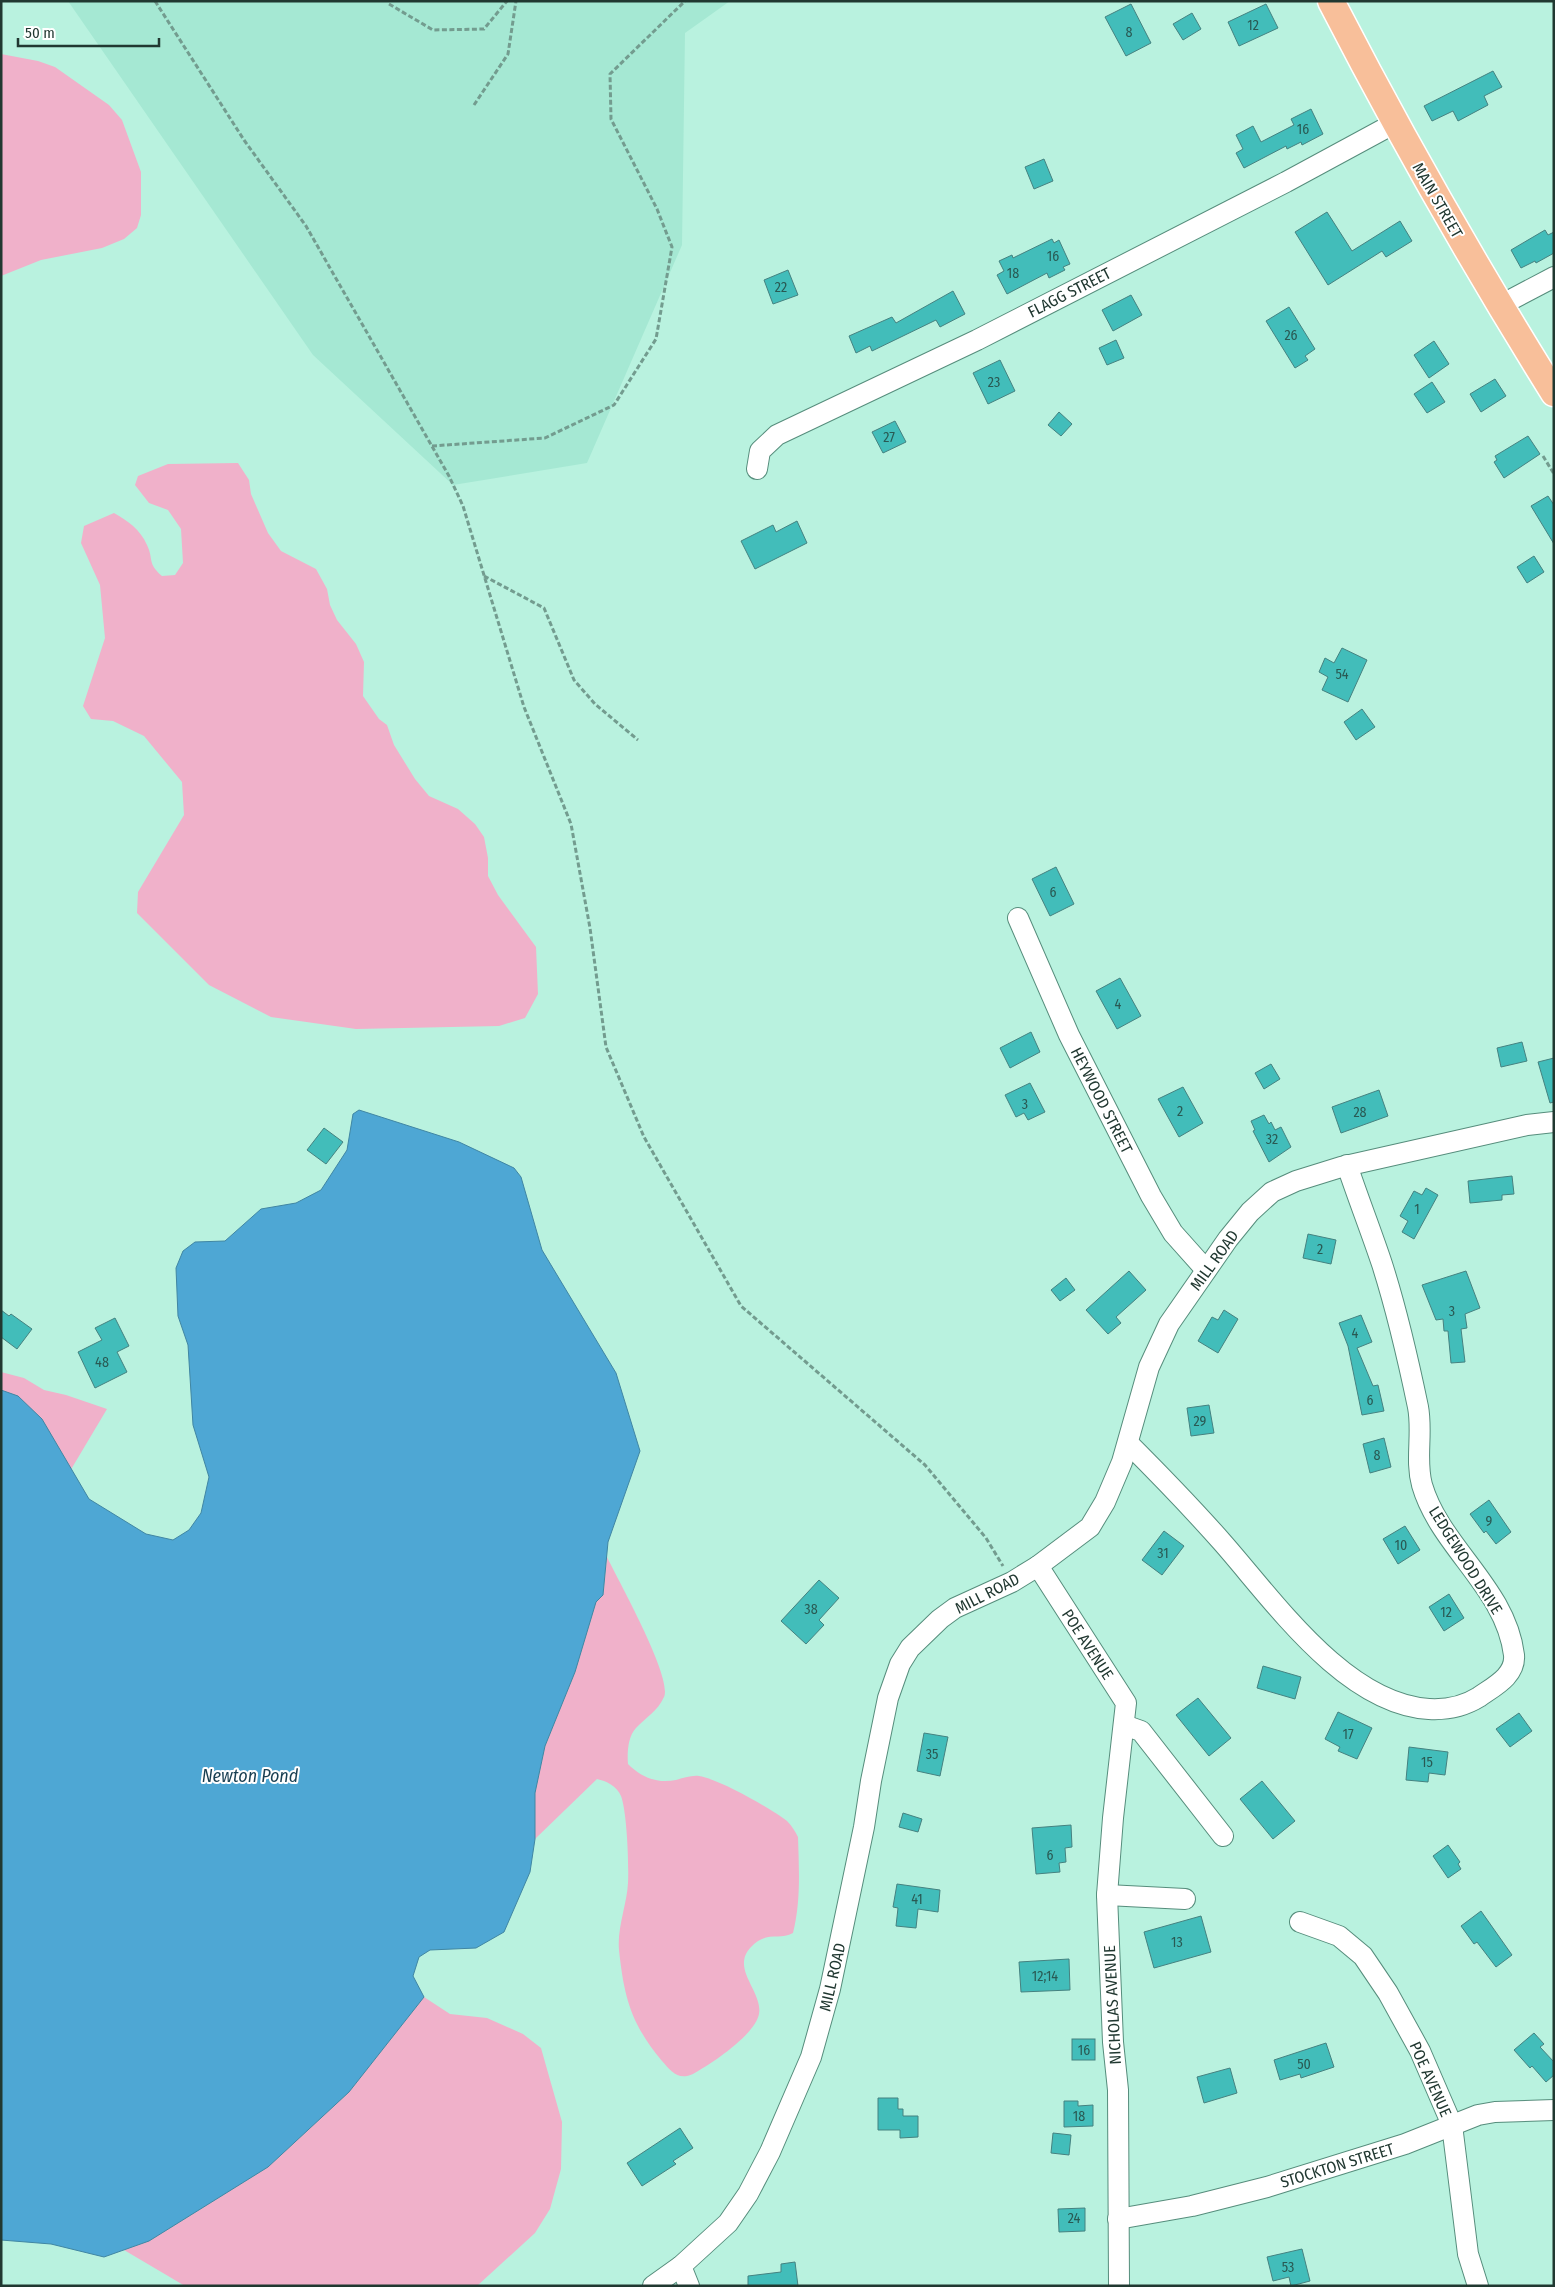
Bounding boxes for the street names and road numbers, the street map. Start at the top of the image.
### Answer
street label: MAIN STREET [1408,159,1467,242]
street label: FLAGG STREET [1025,263,1114,321]
street label: HEYWOOD STREET [1067,1044,1137,1157]
street label: MILL ROAD [1186,1227,1243,1294]
street label: LEDGEWOOD DRIVE [1425,1503,1506,1618]
street label: MILL ROAD [952,1569,1023,1618]
street label: POE AVENUE [1058,1605,1117,1683]
street label: MILL ROAD [815,1941,850,2013]
street label: NICHOLAS AVENUE [1100,1945,1125,2065]
street label: POE AVENUE [1406,2039,1456,2120]
street label: STOCKTON STREET [1278,2139,1397,2192]

